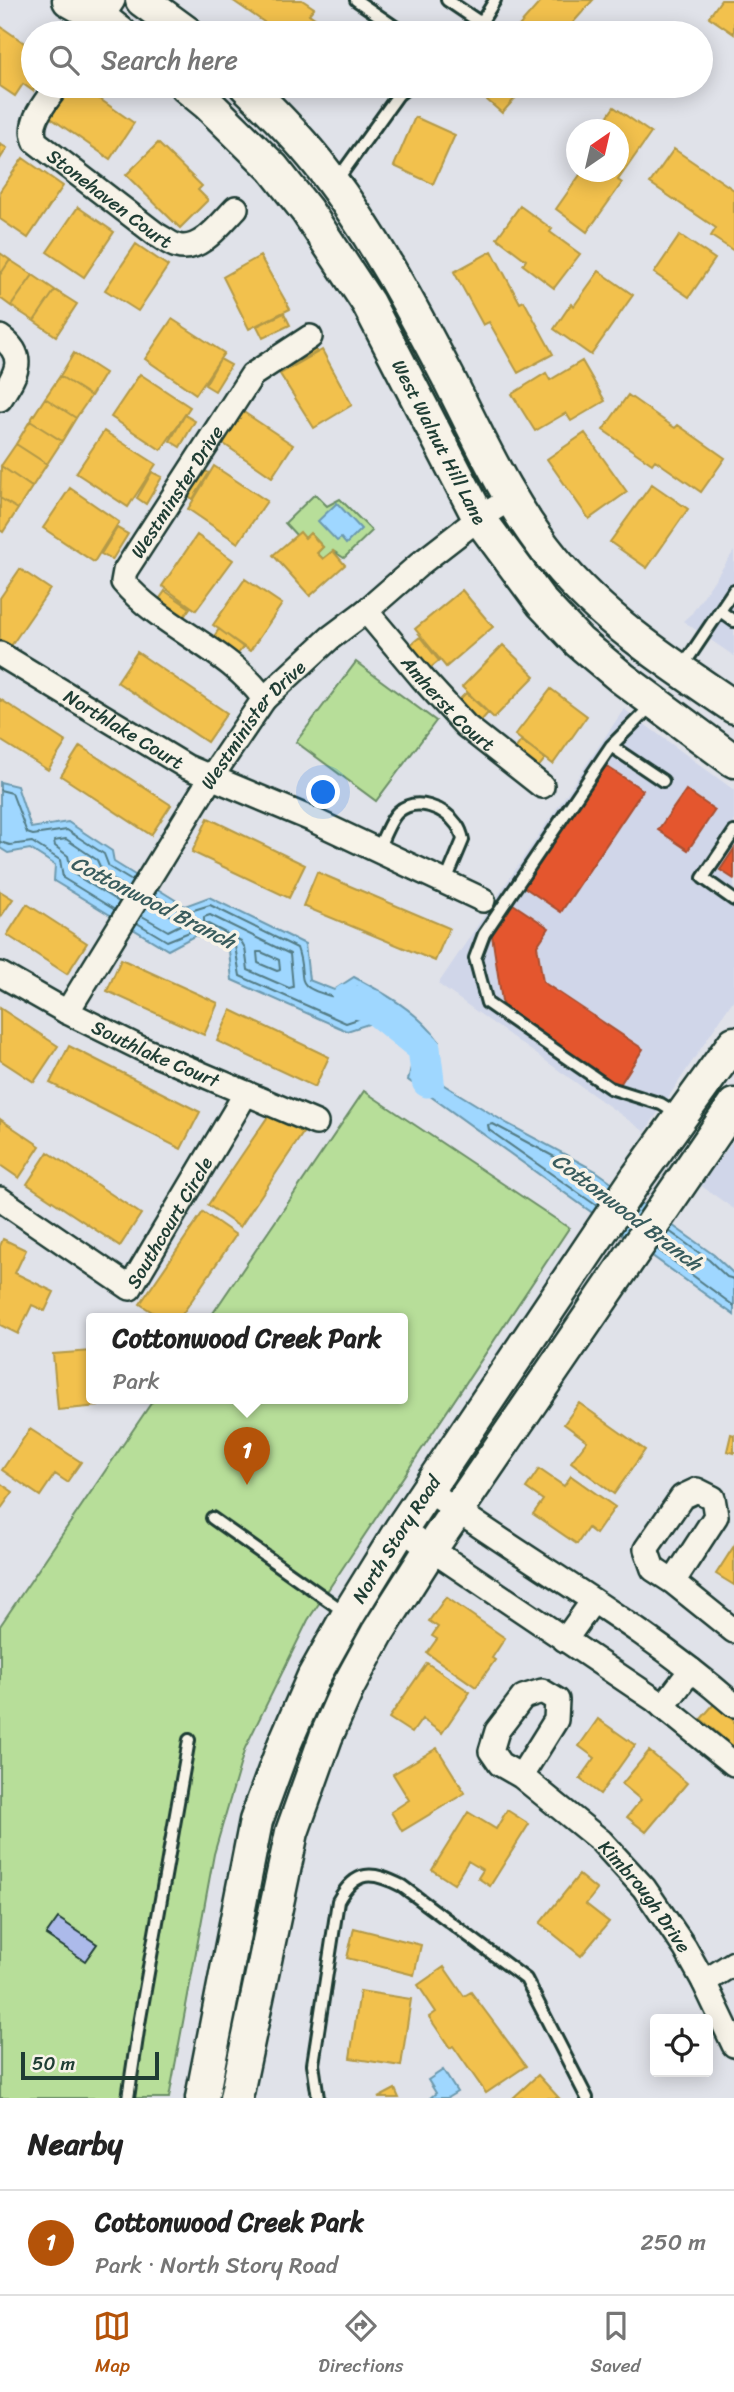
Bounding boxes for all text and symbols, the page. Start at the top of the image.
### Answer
search box [21,21,713,98]
text: Search here [101,37,238,83]
icon: search [45,41,83,79]
north arrow [566,119,629,182]
street label: Stonehaven Court [39,140,179,258]
street label: West Walnut Hill Lane [383,353,495,532]
street label: Westminster Drive [121,418,232,565]
street label: Amherst Court [392,647,502,760]
street label: Westminister Drive [192,652,314,796]
street label: Northlake Court [57,680,191,779]
your location [306,775,340,809]
water label: Cottonwood Branch [64,844,244,961]
street label: Southlake Court [86,1011,226,1098]
water label: Cottonwood Branch [544,1143,712,1283]
street label: Southcourt Circle [117,1150,222,1295]
popup [86,1313,408,1404]
text: Cottonwood Creek Park [113,1315,381,1361]
text: Park [113,1361,160,1402]
pin: 1 [224,1427,270,1485]
street label: North Story Road [343,1467,451,1610]
street label: Kimbrough Drive [590,1832,700,1960]
map controls [650,2014,713,2077]
button: locate [650,2014,713,2077]
text: 50 m [32,2047,75,2080]
scale bar [21,2049,159,2081]
text: Nearby [28,2117,123,2171]
text: Cottonwood Creek Park [95,2199,364,2245]
text: 1 [46,2222,56,2263]
text: 250 m [640,2222,706,2263]
text: Park · North Story Road [95,2245,338,2286]
tab: Map [93,2307,131,2382]
tab: Directions [318,2307,404,2382]
tab: Saved [590,2307,641,2382]

